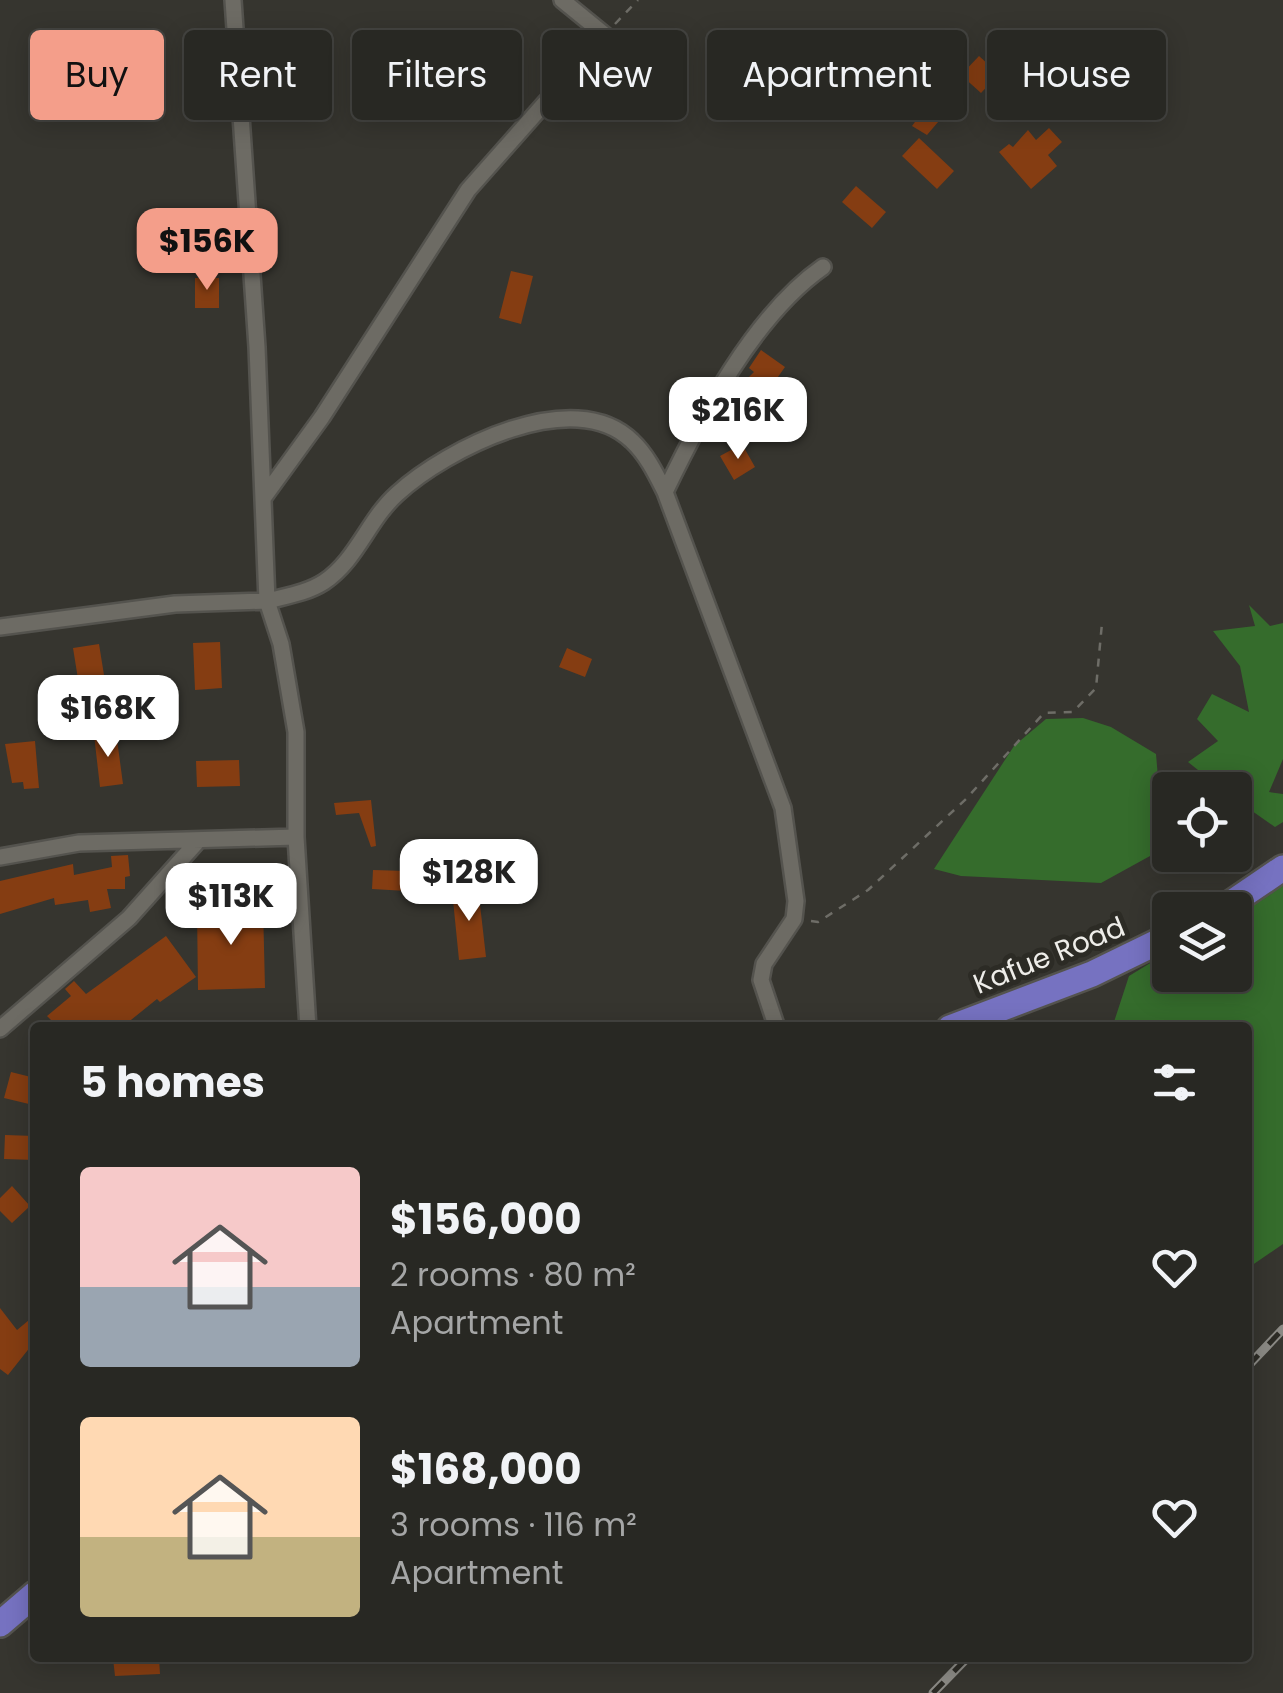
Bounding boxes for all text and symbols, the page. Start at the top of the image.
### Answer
chip: Buy [30,30,164,120]
chip: Rent [184,30,332,120]
chip: Filters [352,30,522,120]
chip: New [542,30,687,120]
chip: Apartment [707,30,967,120]
chip: House [987,30,1166,120]
pin: $156K [137,208,277,293]
text: $156K [159,218,255,263]
pin: $216K [668,377,808,462]
text: $216K [691,387,785,432]
pin: $168K [38,675,178,760]
text: $168K [60,685,156,730]
map controls [1152,772,1252,992]
button: locate [1152,772,1252,872]
pin: $128K [399,839,539,924]
text: $128K [422,849,516,894]
pin: $113K [161,863,301,948]
text: $113K [188,873,274,918]
button: layers [1152,892,1252,992]
street label: Kafue Road [967,907,1131,1004]
text: 5 homes [80,1053,265,1112]
icon: filters [1147,1055,1202,1110]
text: $156,000 [390,1190,582,1249]
icon: home [160,1207,280,1327]
icon: heart [1147,1240,1202,1295]
text: 2 rooms · 80 m² [390,1252,636,1297]
text: Apartment [390,1300,563,1345]
text: $168,000 [390,1440,582,1499]
icon: home [160,1457,280,1577]
icon: heart [1147,1490,1202,1545]
text: 3 rooms · 116 m² [390,1502,637,1547]
text: Apartment [390,1550,563,1595]

